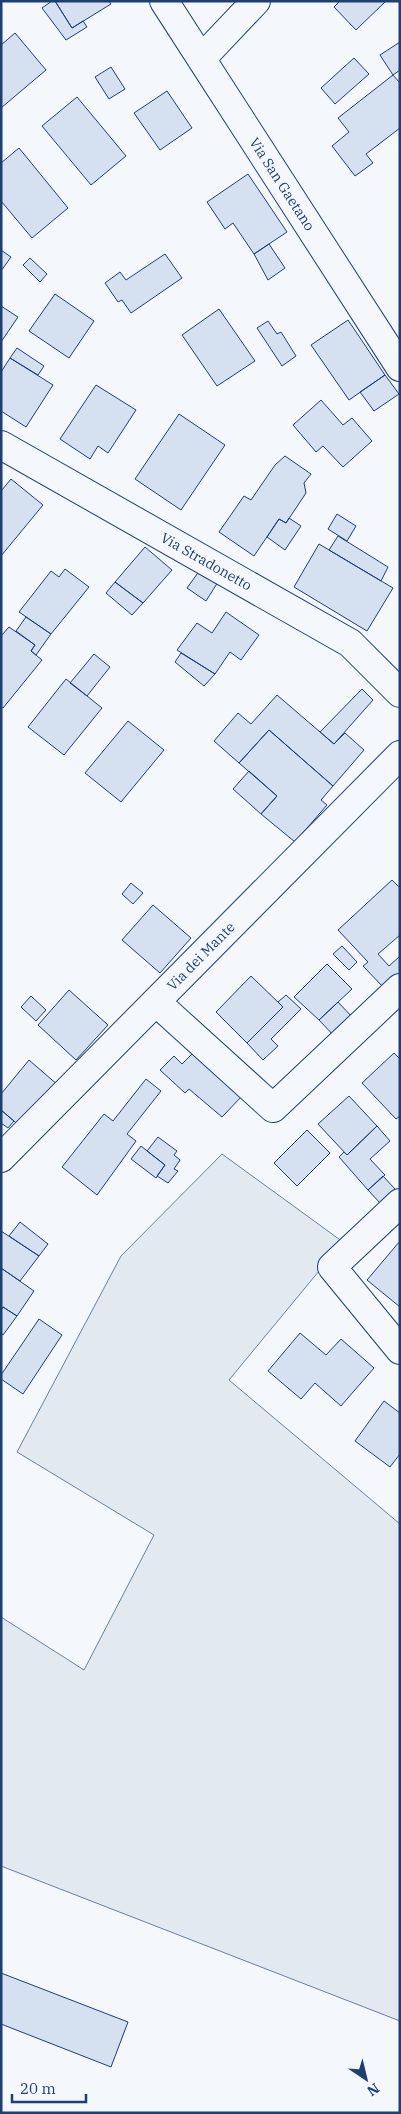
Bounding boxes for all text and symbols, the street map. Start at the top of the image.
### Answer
street label: Via San Gaetano [245,134,319,234]
street label: Via Stradonetto [157,528,255,594]
street label: Via dei Mante [163,918,239,994]
north arrow [341,2054,391,2104]
scale bar [12,2072,86,2104]
text: 20 m [20,2079,56,2098]
text: N [364,2079,383,2100]

